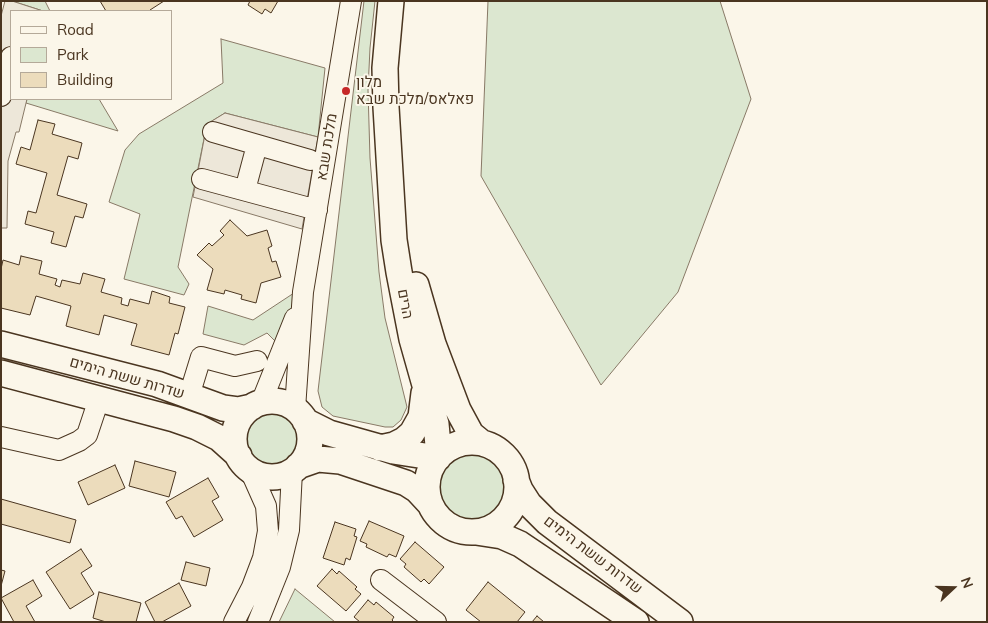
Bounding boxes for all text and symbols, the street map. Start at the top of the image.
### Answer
legend [10,10,172,100]
text: Road [57,20,94,39]
text: Park [57,45,89,64]
text: Building [57,70,113,89]
place label: מלון פאלאס/מלכת שבא [356,73,474,108]
marker: מלון פאלאס/מלכת שבא [340,85,352,97]
street label: מלכת שבא [313,112,341,182]
street label: הרים [393,287,417,321]
street label: שדרות ששת הימים [67,353,187,403]
street label: שדרות ששת הימים [540,512,646,598]
north arrow [928,563,978,613]
text: N [957,574,977,591]

